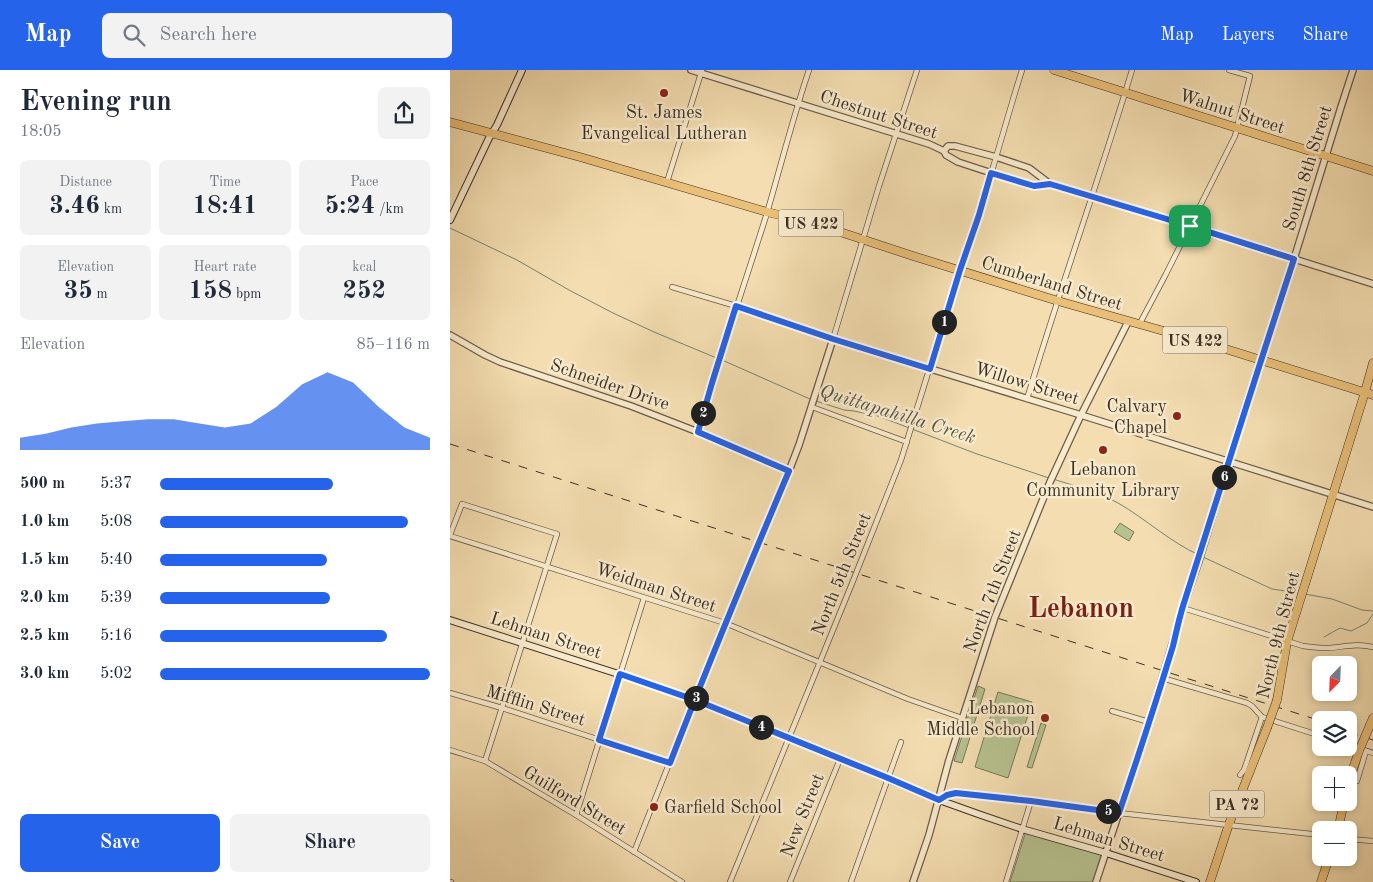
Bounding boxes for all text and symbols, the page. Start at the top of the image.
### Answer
search box [102,13,452,58]
icon: search [120,21,148,49]
text: Map [25,23,72,47]
text: Search here [160,26,257,45]
text: Map [1160,26,1194,44]
text: Layers [1222,26,1274,44]
text: Share [1302,26,1348,44]
street label: Walnut Street [1177,86,1287,137]
button: share [378,87,430,139]
marker: St. James Evangelical Lutheran [658,87,670,99]
street label: Chestnut Street [818,87,940,142]
text: Evening run [20,89,172,117]
street label: South 8th Street [1280,103,1336,233]
place label: St. James Evangelical Lutheran [581,104,747,143]
text: 18:05 [20,124,62,140]
text: Distance [59,175,112,189]
text: Time [209,175,241,189]
text: Pace [350,175,379,189]
text: 3.46 [49,194,100,219]
text: 18:41 [192,194,258,219]
text: 5:24 [325,194,375,219]
text: km [100,202,122,216]
text: /km [375,202,404,216]
pin [1169,205,1211,247]
road number: US 422 [778,210,844,237]
icon: arrive [1176,212,1204,240]
street label: Cumberland Street [979,254,1124,314]
text: Elevation [57,260,114,274]
text: Heart rate [194,260,256,274]
text: kcal [352,260,376,274]
text: 35 [64,279,93,304]
text: 158 [189,279,232,304]
text: 252 [343,279,386,304]
text: m [93,287,108,301]
text: bpm [232,287,261,301]
pin: 1 [932,310,956,334]
text: 1 [940,315,949,329]
road number: US 422 [1162,326,1228,354]
text: Elevation [20,337,85,353]
text: 85–116 m [356,337,430,353]
street label: Schneider Drive [548,356,672,414]
street label: Willow Street [972,360,1081,408]
water label: Quittapahilla Creek [817,383,977,448]
place label: Calvary Chapel [1106,398,1167,437]
pin: 2 [690,400,716,426]
text: 2 [699,406,708,420]
marker: Calvary Chapel [1171,410,1183,422]
marker: Lebanon Community Library [1097,444,1109,456]
place label: Lebanon Community Library [1026,461,1180,500]
pin: 6 [1212,464,1236,490]
text: 6 [1220,470,1229,484]
text: 500 m [20,476,65,492]
text: 5:37 [100,476,132,492]
street label: North 5th Street [809,510,875,638]
text: 1.0 km [20,514,69,530]
text: 5:08 [100,514,132,530]
street label: North 7th Street [961,527,1025,656]
text: 1.5 km [20,552,69,568]
text: 5:40 [100,552,132,568]
street label: Weidman Street [593,560,718,616]
street label: North 9th Street [1254,570,1303,701]
text: 2.0 km [20,590,69,606]
text: 5:39 [100,590,132,606]
district label: Lebanon [1028,596,1134,624]
street label: Lehman Street [488,610,604,662]
text: 2.5 km [20,628,69,644]
text: 5:16 [100,628,132,644]
north arrow [1312,656,1358,701]
map controls [1312,656,1357,866]
text: 3.0 km [20,666,69,682]
text: 5:02 [100,666,132,682]
street label: Mifflin Street [484,682,587,730]
pin: 3 [684,686,708,710]
text: 3 [692,691,701,705]
place label: Lebanon Middle School [927,700,1035,739]
button: layers [1312,711,1357,756]
marker: Lebanon Middle School [1039,712,1051,724]
pin: 4 [748,714,774,740]
text: 4 [757,720,766,734]
street label: Guilford Street [520,763,629,839]
button: + [1312,766,1357,811]
street label: New Street [778,771,828,860]
road number: PA 72 [1210,791,1264,818]
pin: 5 [1096,798,1120,824]
place label: Garfield School [664,799,782,817]
marker: Garfield School [648,801,660,813]
text: 5 [1104,804,1113,818]
button: Save [20,814,220,872]
button: Share [230,814,430,872]
street label: Lehman Street [1051,814,1167,865]
button: − [1312,821,1357,866]

